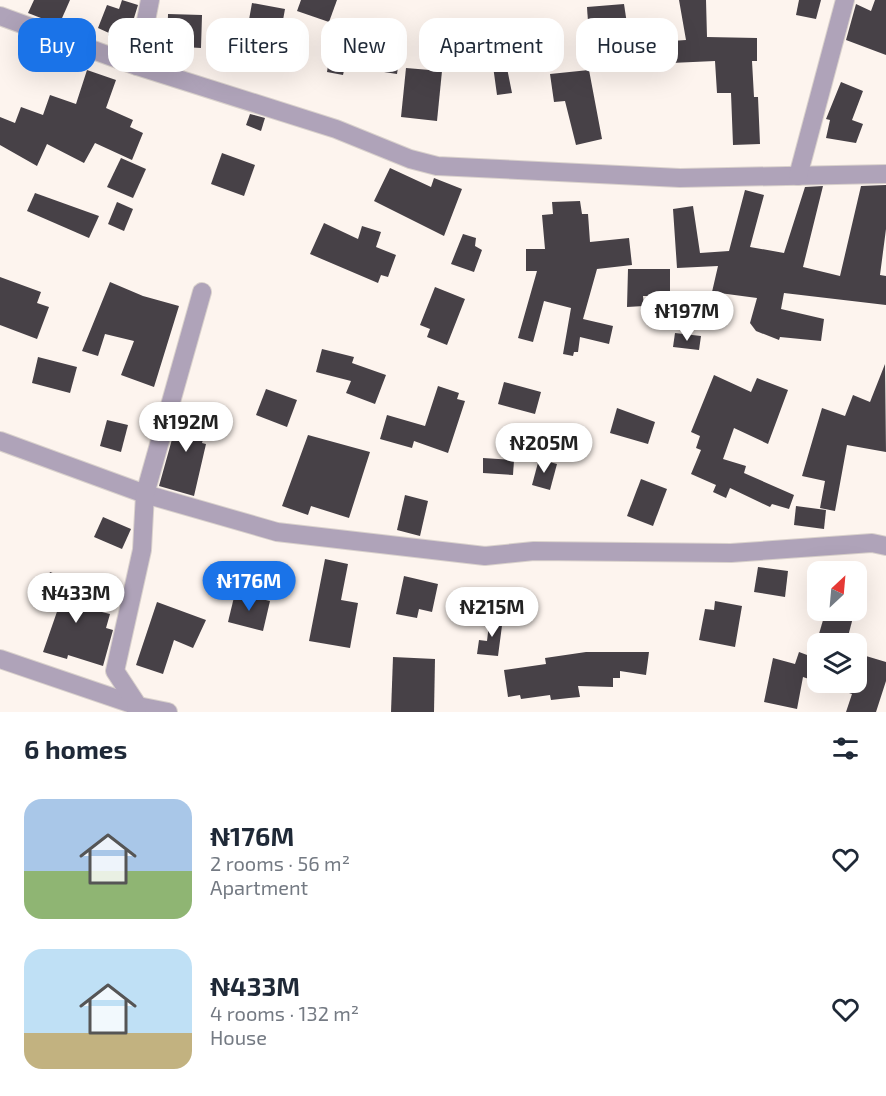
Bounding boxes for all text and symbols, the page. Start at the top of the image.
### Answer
chip: Buy [18,18,96,72]
chip: Rent [108,18,194,72]
chip: Filters [206,18,309,72]
chip: New [321,18,407,72]
chip: Apartment [419,18,564,72]
chip: House [576,18,678,72]
pin: ₦197M [645,291,729,342]
text: ₦197M [655,298,719,322]
pin: ₦192M [144,402,228,453]
text: ₦192M [153,409,219,433]
pin: ₦205M [502,423,586,474]
text: ₦205M [509,430,579,454]
pin: ₦176M [207,561,291,612]
north arrow [807,561,867,621]
map controls [807,561,867,693]
text: ₦176M [217,568,281,592]
pin: ₦433M [34,573,118,624]
text: ₦433M [41,580,111,604]
pin: ₦215M [450,587,534,638]
text: ₦215M [459,594,525,618]
button: layers [807,633,867,693]
icon: filters [829,732,862,765]
text: 6 homes [24,733,127,764]
text: ₦176M [210,820,294,851]
icon: home [72,823,144,895]
icon: heart [829,843,862,876]
text: 2 rooms · 56 m² [210,851,350,875]
text: Apartment [210,875,308,899]
text: ₦433M [210,970,300,1001]
icon: home [72,973,144,1045]
icon: heart [829,993,862,1026]
text: 4 rooms · 132 m² [210,1001,359,1025]
text: House [210,1025,267,1049]

